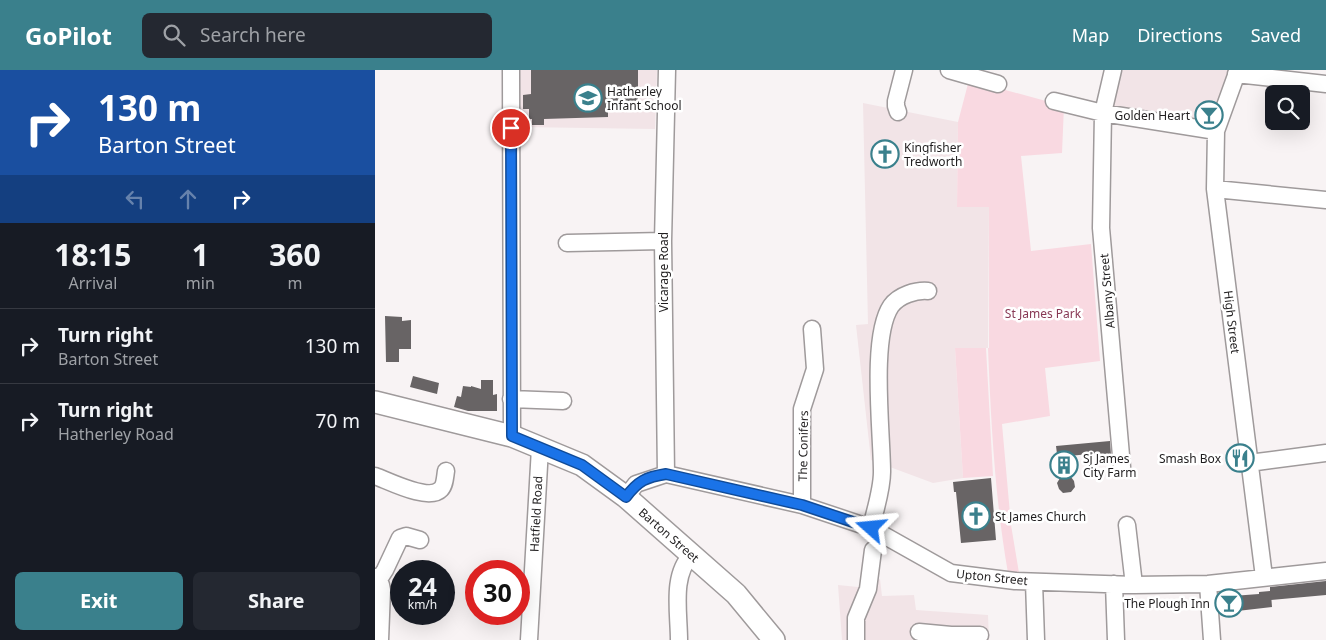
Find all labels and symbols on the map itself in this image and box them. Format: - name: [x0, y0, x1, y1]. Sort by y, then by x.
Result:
- school or university icon: Hatherley Infant School: [573, 83, 603, 113]
- place label: Hatherley Infant School: [607, 83, 682, 114]
- bar icon: Golden Heart: [1194, 100, 1224, 130]
- pin: [490, 107, 532, 149]
- place label: Golden Heart: [1115, 107, 1191, 124]
- church icon: Kingfisher Tredworth: [870, 139, 900, 169]
- place label: Kingfisher Tredworth: [904, 139, 962, 170]
- street label: Vicarage Road: [655, 232, 672, 312]
- street label: Albany Street: [1095, 252, 1119, 329]
- street label: High Street: [1220, 289, 1244, 355]
- park label: St James Park: [1005, 305, 1082, 322]
- street label: The Conifers: [794, 410, 812, 482]
- restaurant icon: Smash Box: [1225, 443, 1255, 473]
- building icon: Sj James City Farm: [1049, 450, 1079, 480]
- place label: Sj James City Farm: [1083, 450, 1136, 481]
- place label: Smash Box: [1159, 450, 1222, 467]
- street label: Hatfield Road: [526, 475, 546, 553]
- position arrow: [844, 501, 896, 553]
- church icon: St James Church: [961, 501, 991, 531]
- street label: Barton Street: [635, 504, 703, 566]
- place label: St James Church: [995, 508, 1086, 525]
- speed limit sign: 30: [465, 560, 530, 625]
- street label: Upton Street: [955, 565, 1029, 589]
- bar icon: The Plough Inn: [1214, 588, 1244, 618]
- place label: The Plough Inn: [1124, 595, 1210, 612]

